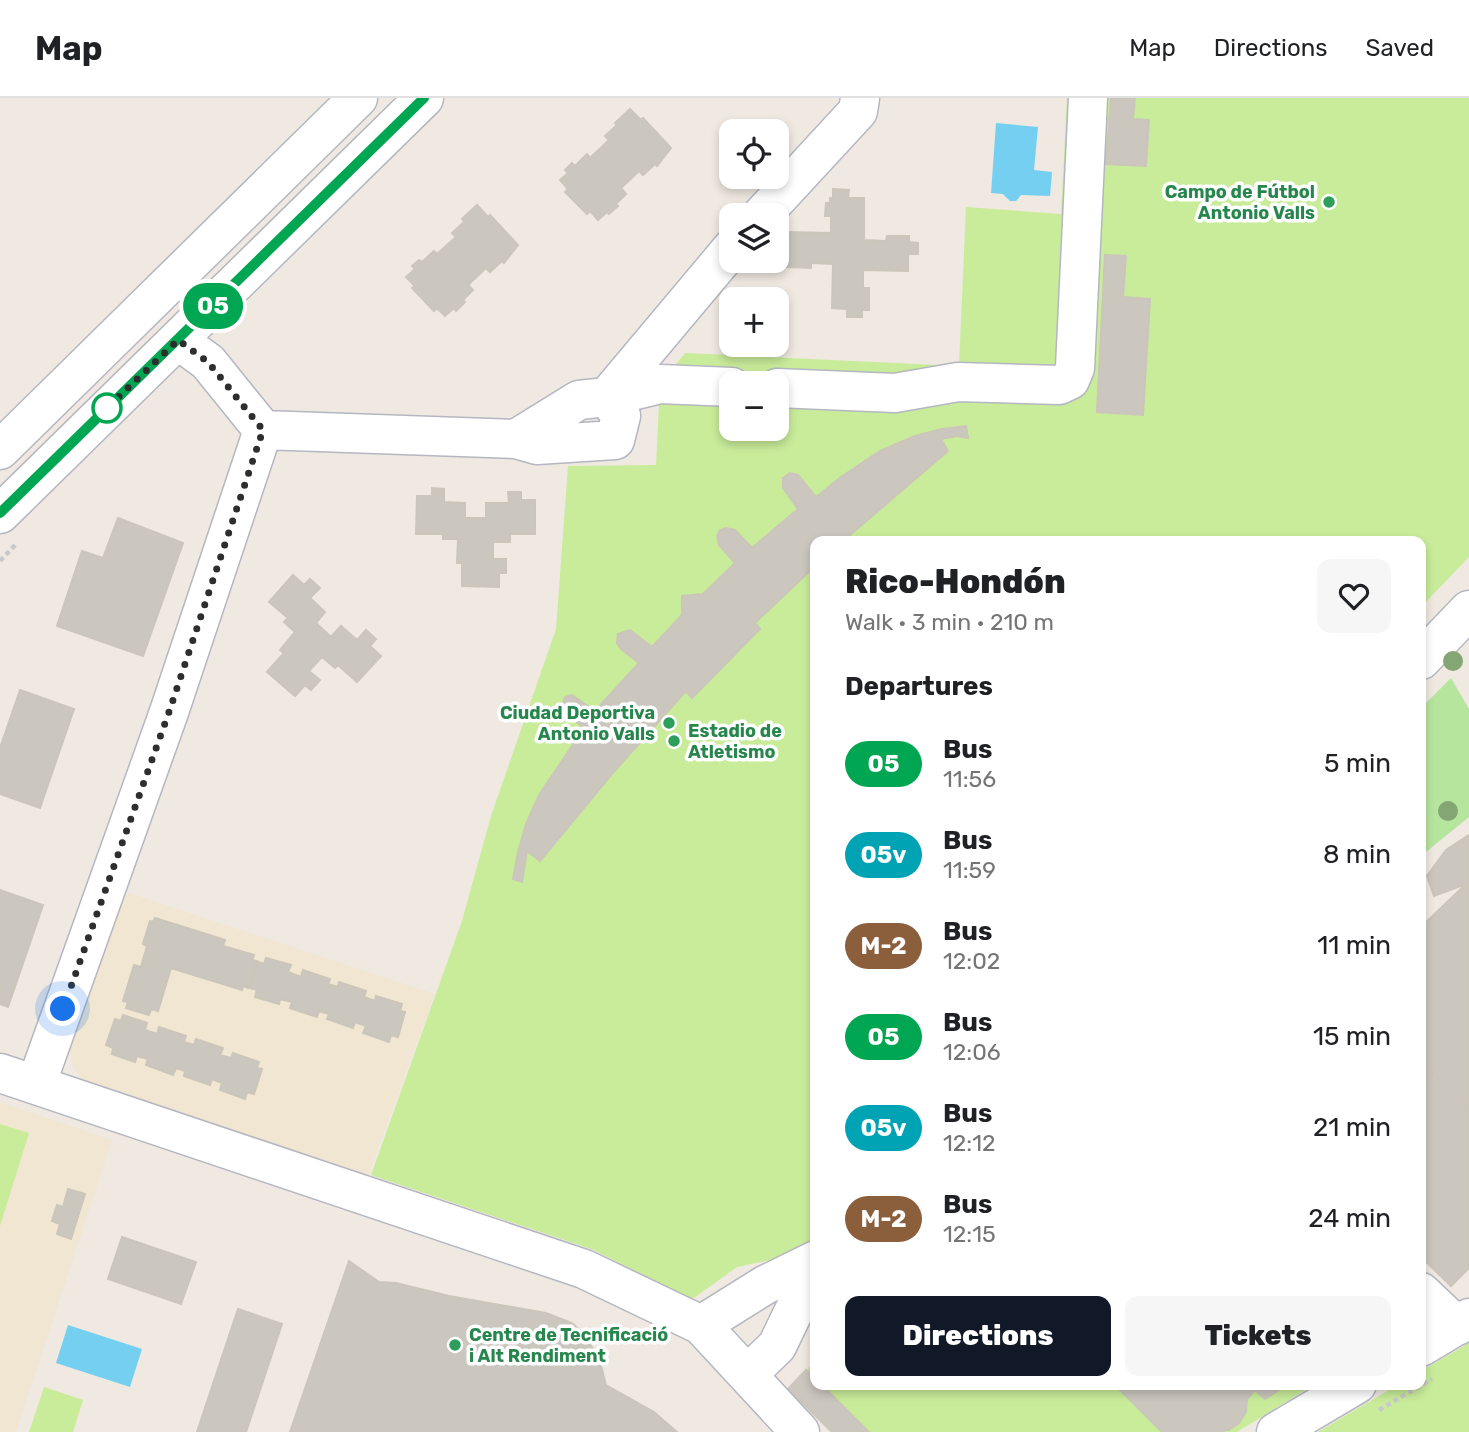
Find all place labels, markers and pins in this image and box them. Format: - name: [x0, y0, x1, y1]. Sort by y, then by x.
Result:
- place label: Campo de Fútbol Antonio Valls: [1165, 181, 1315, 224]
- marker: Campo de Fútbol Antonio Valls: [1321, 194, 1337, 210]
- unlabelled marker: [92, 393, 122, 423]
- place label: Ciudad Deportiva Antonio Valls: [500, 702, 655, 745]
- marker: Ciudad Deportiva Antonio Valls: [661, 715, 677, 731]
- place label: Estadio de Atletismo: [688, 720, 782, 763]
- marker: Estadio de Atletismo: [666, 733, 682, 749]
- place label: Centre de Tecnificació i Alt Rendiment: [469, 1324, 668, 1367]
- marker: Centre de Tecnificació i Alt Rendiment: [447, 1337, 463, 1353]

